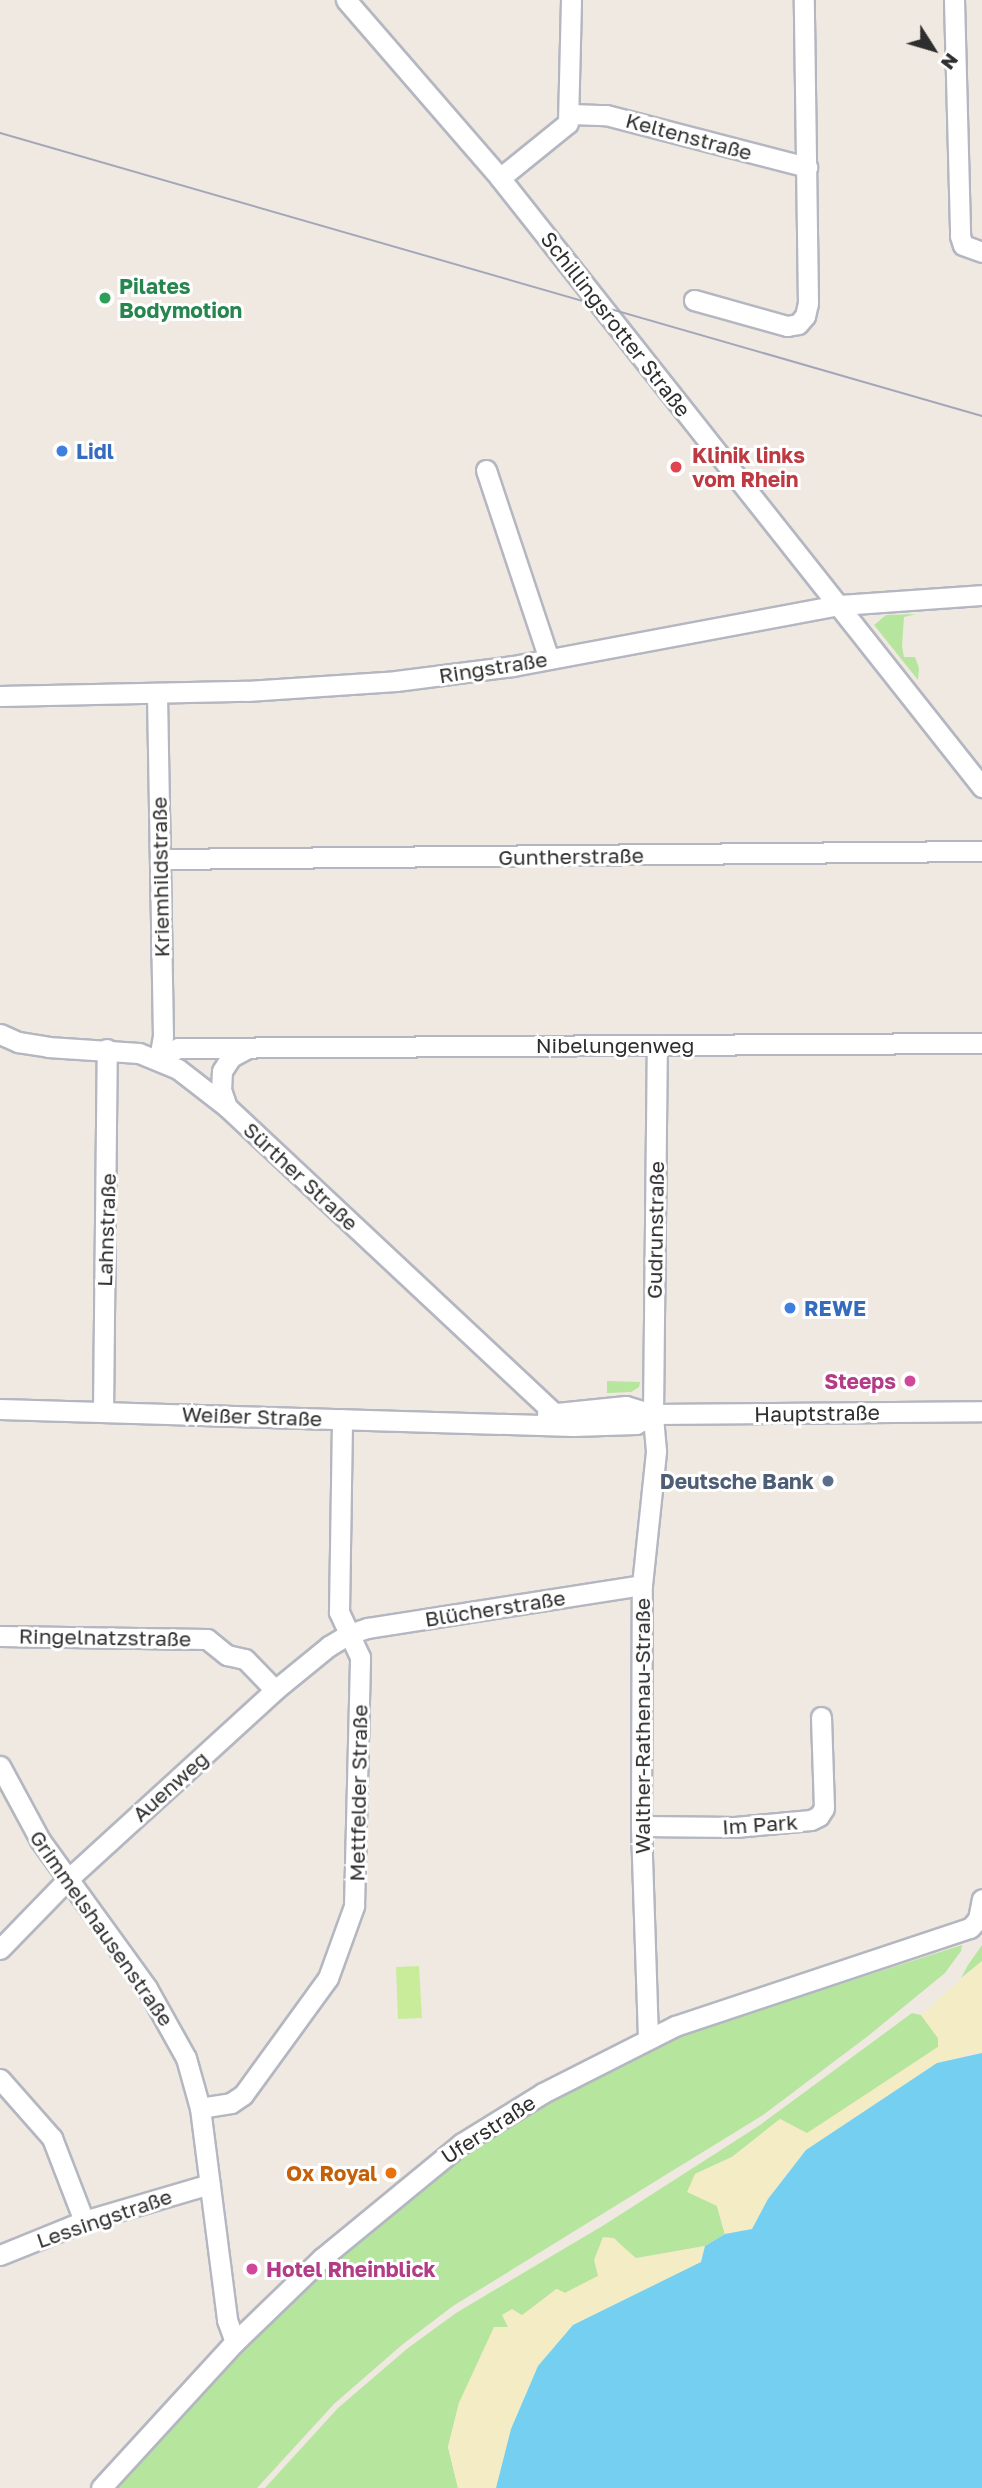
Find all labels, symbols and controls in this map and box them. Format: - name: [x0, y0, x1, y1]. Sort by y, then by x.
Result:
- north arrow: [898, 14, 968, 84]
- text: N: [937, 49, 964, 75]
- street label: Keltenstraße: [623, 107, 755, 165]
- street label: Schillingsrotter Straße: [536, 226, 696, 422]
- place label: Pilates Bodymotion: [119, 273, 242, 323]
- marker: Pilates Bodymotion: [97, 290, 113, 306]
- place label: Lidl: [76, 438, 114, 464]
- place label: Klinik links vom Rhein: [692, 442, 805, 492]
- marker: Lidl: [54, 443, 70, 459]
- marker: Klinik links vom Rhein: [666, 457, 686, 477]
- street label: Ringstraße: [437, 646, 549, 688]
- street label: Kriemhildstraße: [146, 796, 174, 958]
- street label: Guntherstraße: [498, 842, 644, 870]
- street label: Nibelungenweg: [536, 1032, 694, 1058]
- street label: Sürther Straße: [239, 1117, 363, 1235]
- street label: Gudrunstraße: [641, 1161, 669, 1299]
- street label: Lahnstraße: [91, 1173, 121, 1287]
- place label: REWE: [804, 1295, 866, 1321]
- marker: REWE: [782, 1300, 798, 1316]
- place label: Steeps: [824, 1368, 896, 1394]
- marker: Steeps: [902, 1373, 918, 1389]
- street label: Hauptstraße: [754, 1399, 880, 1427]
- street label: Weißer Straße: [181, 1401, 323, 1431]
- place label: Deutsche Bank: [660, 1468, 814, 1494]
- marker: Deutsche Bank: [820, 1473, 836, 1489]
- street label: Blücherstraße: [423, 1584, 567, 1632]
- street label: Walther-Rathenau-Straße: [629, 1598, 655, 1854]
- street label: Ringelnatzstraße: [19, 1623, 191, 1651]
- street label: Mettfelder Straße: [344, 1704, 372, 1882]
- street label: Auenweg: [127, 1745, 213, 1827]
- street label: Im Park: [721, 1809, 799, 1839]
- street label: Grimmelshausenstraße: [25, 1825, 179, 2031]
- street label: Uferstraße: [436, 2089, 540, 2169]
- place label: Ox Royal: [286, 2160, 377, 2186]
- marker: Ox Royal: [383, 2165, 399, 2181]
- street label: Lessingstraße: [33, 2183, 175, 2253]
- place label: Hotel Rheinblick: [266, 2256, 436, 2282]
- marker: Hotel Rheinblick: [244, 2261, 260, 2277]

